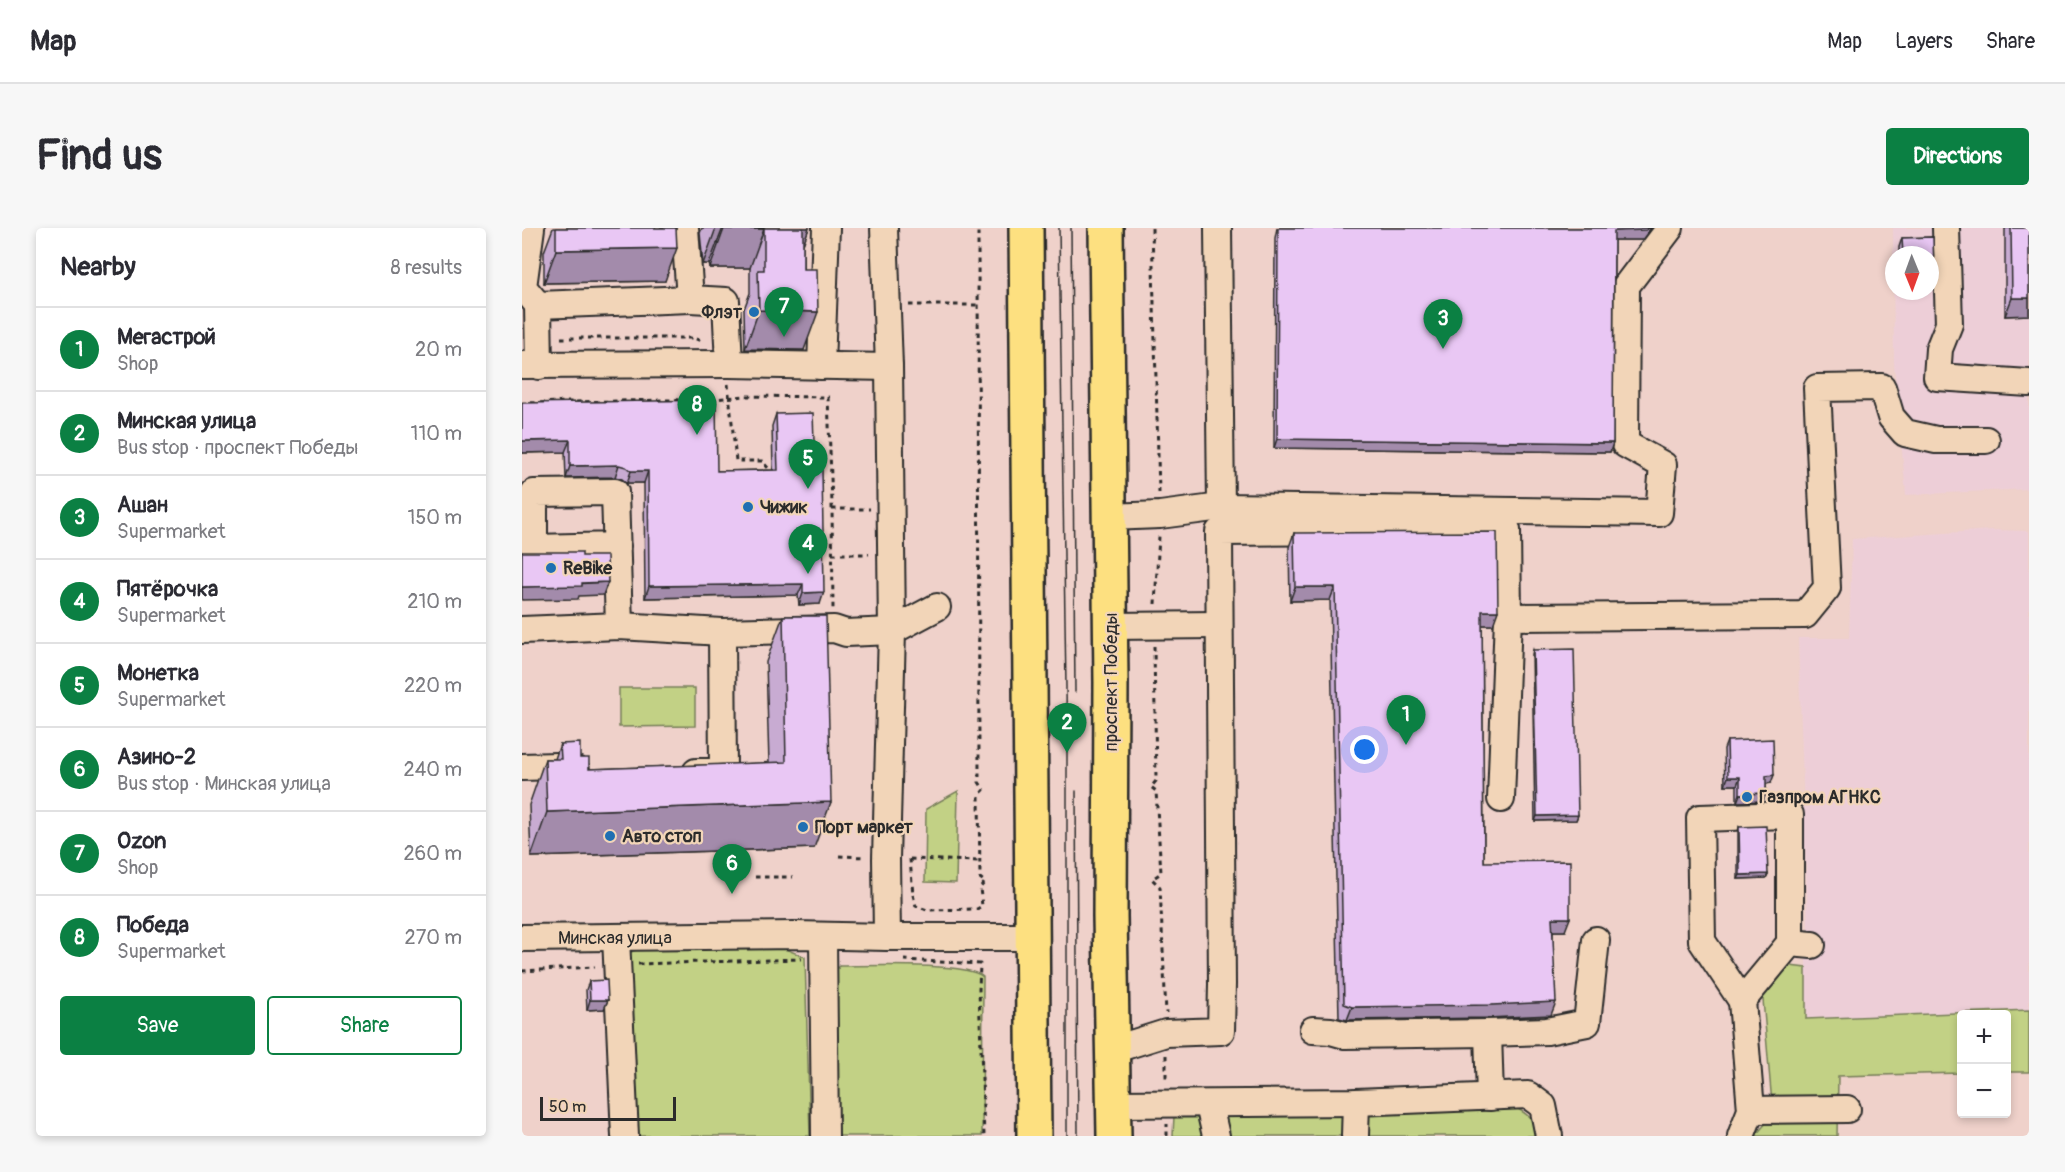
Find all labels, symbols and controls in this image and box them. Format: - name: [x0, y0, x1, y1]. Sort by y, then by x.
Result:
- text: Map: [30, 24, 76, 59]
- text: Map: [1827, 28, 1862, 55]
- text: Layers: [1895, 28, 1953, 55]
- text: Share: [1986, 28, 2035, 55]
- button: Directions: [1886, 128, 2029, 185]
- text: Find us: [36, 130, 162, 182]
- north arrow: [1885, 246, 1939, 300]
- text: Nearby: [60, 251, 136, 283]
- text: 8 results: [391, 255, 462, 280]
- pin: 7: [764, 288, 804, 337]
- pin: 3: [1424, 300, 1462, 349]
- place label: Флэт: [701, 301, 743, 324]
- marker: Флэт: [747, 305, 761, 319]
- text: Мегастрой: [117, 323, 216, 351]
- text: 1: [76, 337, 83, 362]
- text: 20 m: [415, 337, 462, 362]
- text: Shop: [117, 351, 158, 376]
- pin: 8: [678, 386, 717, 435]
- text: Минская улица: [117, 407, 256, 435]
- text: 2: [74, 421, 85, 446]
- text: 110 m: [411, 421, 462, 446]
- text: Bus stop · проспект Победы: [117, 435, 358, 460]
- pin: 5: [788, 440, 828, 489]
- text: Ашан: [117, 491, 168, 519]
- place label: Чижик: [760, 496, 808, 519]
- marker: Чижик: [741, 500, 755, 514]
- text: 3: [74, 505, 85, 530]
- text: 150 m: [408, 505, 462, 530]
- text: Supermarket: [117, 519, 226, 544]
- pin: 4: [788, 524, 828, 574]
- place label: ReBike: [563, 557, 613, 580]
- marker: ReBike: [544, 561, 558, 575]
- text: Пятёрочка: [117, 575, 218, 603]
- text: 4: [74, 589, 85, 614]
- text: 210 m: [407, 589, 462, 614]
- text: Supermarket: [117, 603, 226, 628]
- street label: проспект Победы: [1100, 613, 1123, 751]
- text: Монетка: [117, 659, 199, 687]
- text: 5: [74, 673, 85, 698]
- text: 220 m: [404, 673, 462, 698]
- text: Supermarket: [117, 687, 226, 712]
- pin: 1: [1386, 696, 1426, 745]
- pin: 2: [1048, 704, 1086, 753]
- your location: [1350, 735, 1379, 764]
- text: Азино-2: [117, 743, 196, 771]
- text: 6: [74, 757, 85, 782]
- text: 240 m: [403, 757, 462, 782]
- text: Bus stop · Минская улица: [117, 771, 331, 796]
- place label: Газпром АГНКС: [1759, 786, 1881, 809]
- marker: Газпром АГНКС: [1740, 790, 1754, 804]
- place label: Порт маркет: [815, 816, 914, 839]
- marker: Порт маркет: [796, 820, 810, 834]
- place label: Авто стоп: [622, 825, 702, 848]
- text: Ozon: [117, 827, 166, 855]
- marker: Авто стоп: [603, 829, 617, 843]
- text: 7: [74, 841, 85, 866]
- text: 260 m: [403, 841, 462, 866]
- pin: 6: [712, 844, 752, 894]
- text: Shop: [117, 855, 158, 880]
- text: Победа: [117, 911, 189, 939]
- text: 8: [74, 925, 85, 950]
- text: 270 m: [404, 925, 462, 950]
- street label: Минская улица: [558, 927, 672, 950]
- text: Supermarket: [117, 939, 226, 964]
- button: Save: [60, 996, 255, 1055]
- button: Share: [267, 996, 462, 1055]
- map controls: [1957, 1010, 2011, 1118]
- button: +: [1957, 1010, 2011, 1064]
- button: −: [1957, 1064, 2011, 1118]
- scale bar: [540, 1094, 676, 1122]
- text: 50 m: [549, 1097, 586, 1117]

